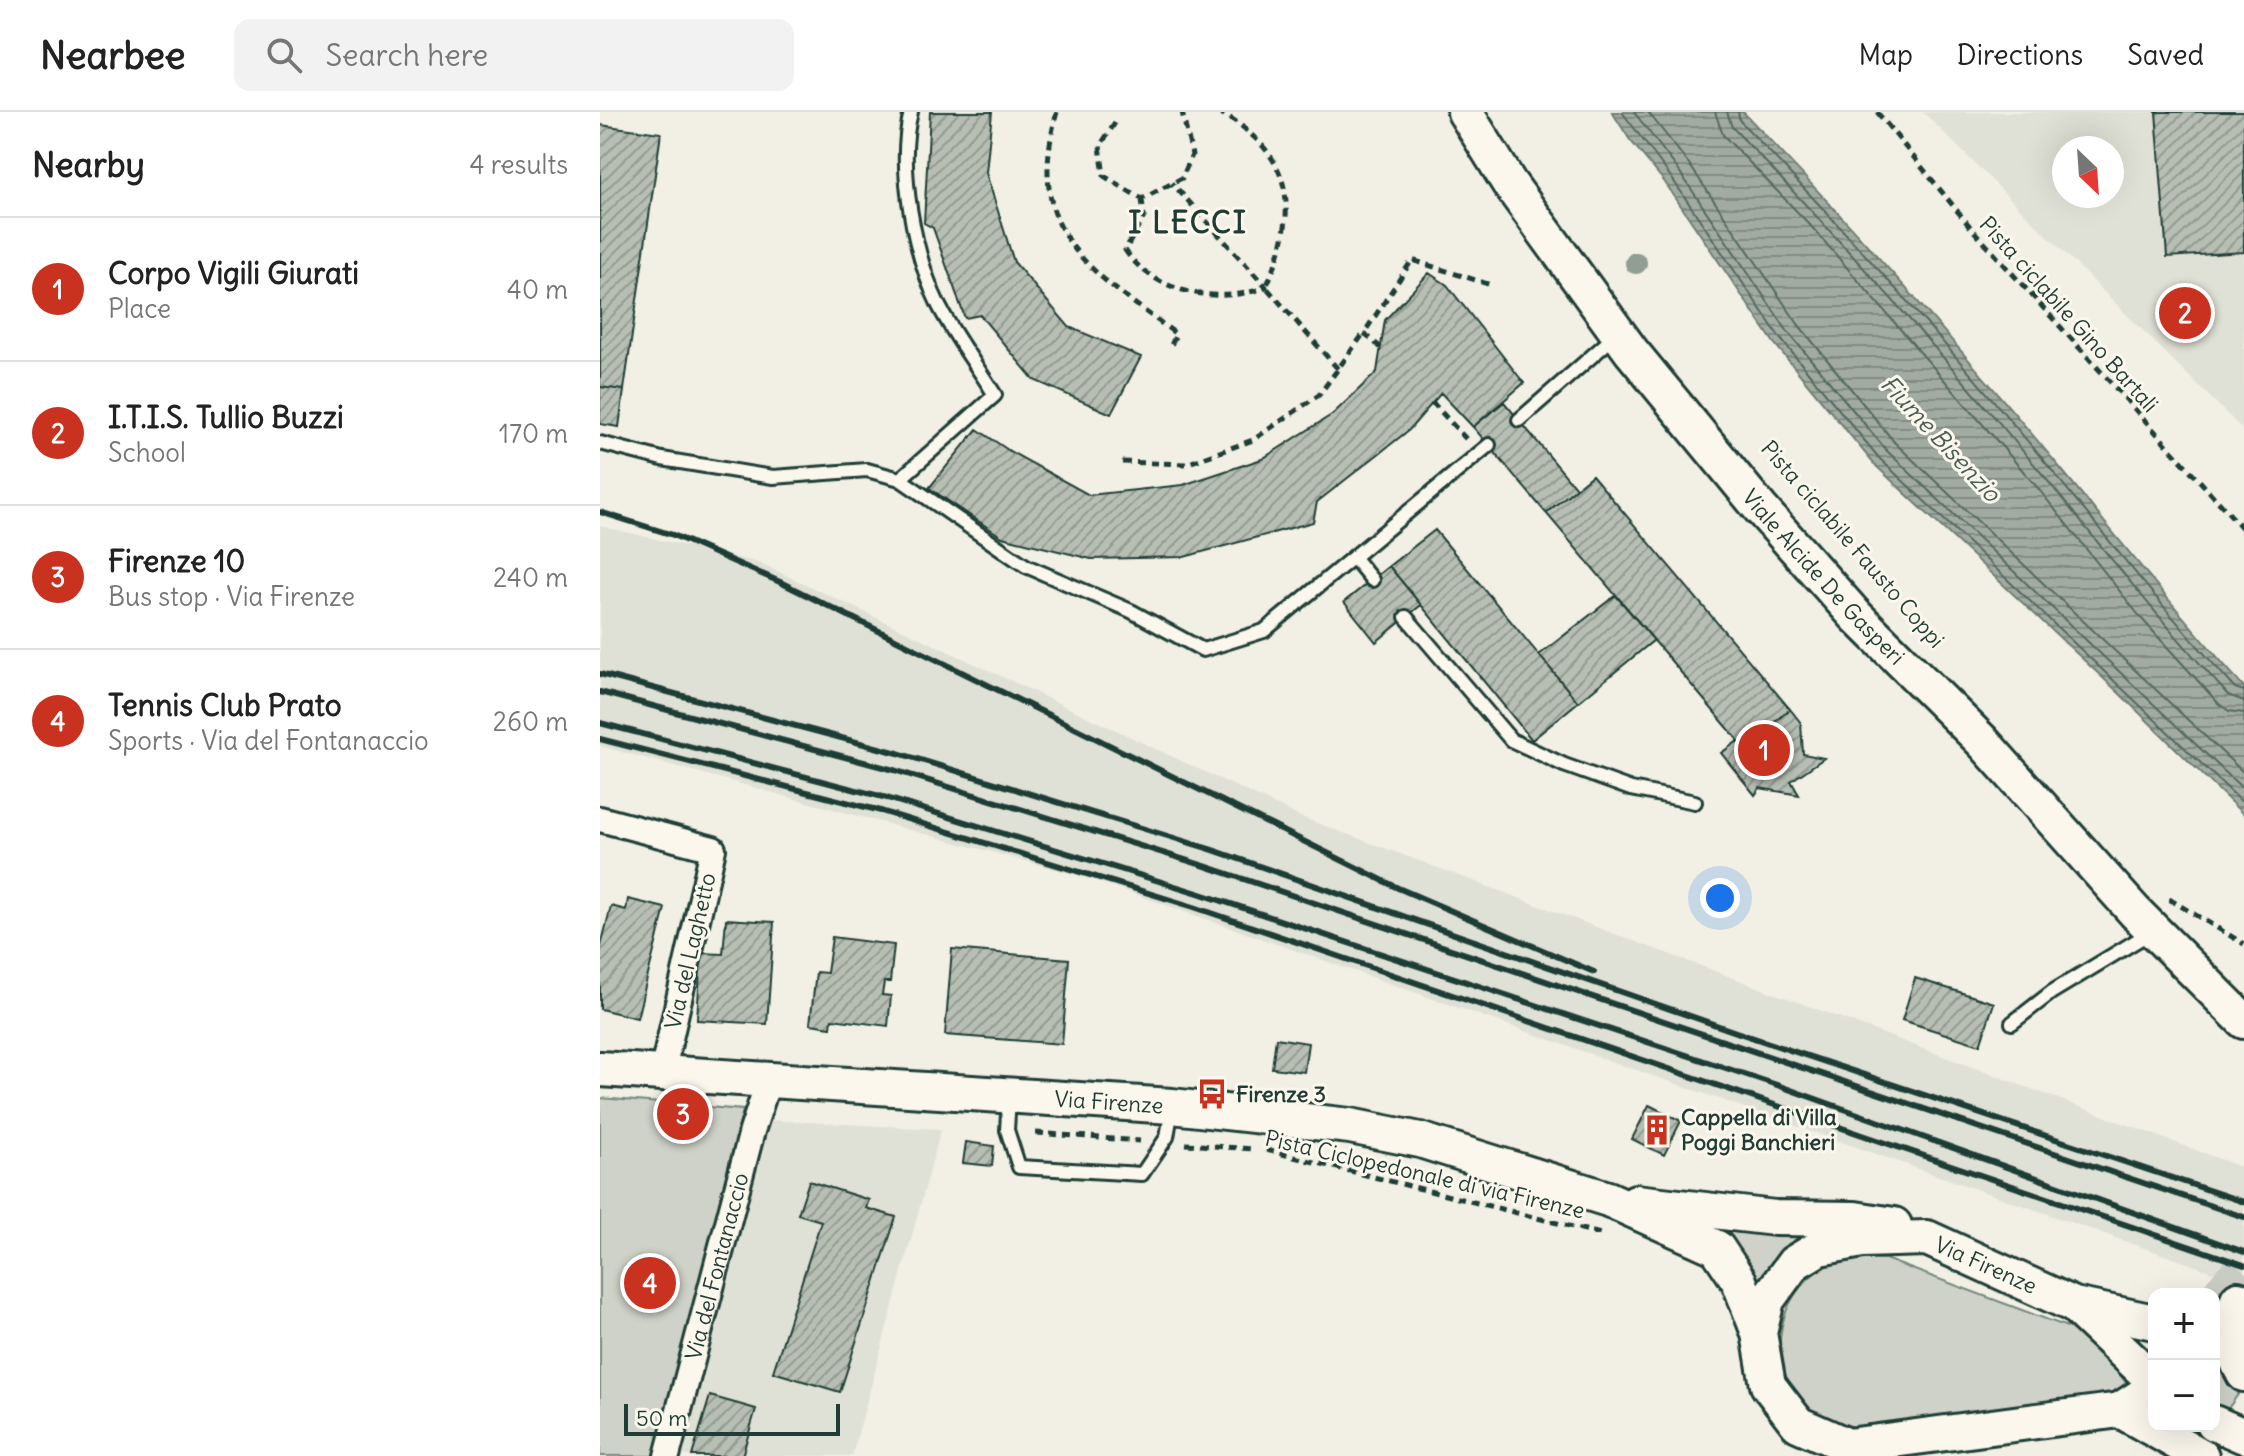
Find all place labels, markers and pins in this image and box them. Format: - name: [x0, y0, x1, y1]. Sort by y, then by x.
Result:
- pin: 2: [2159, 283, 2211, 343]
- pin: 1: [1738, 720, 1790, 780]
- bus stop icon: Firenze 3: [1195, 1077, 1229, 1111]
- place label: Firenze 3: [1236, 1080, 1326, 1108]
- pin: 3: [657, 1084, 709, 1144]
- place label: Cappella di Villa Poggi Banchieri: [1681, 1103, 1837, 1156]
- building icon: Cappella di Villa Poggi Banchieri: [1640, 1113, 1674, 1147]
- pin: 4: [624, 1253, 676, 1313]

